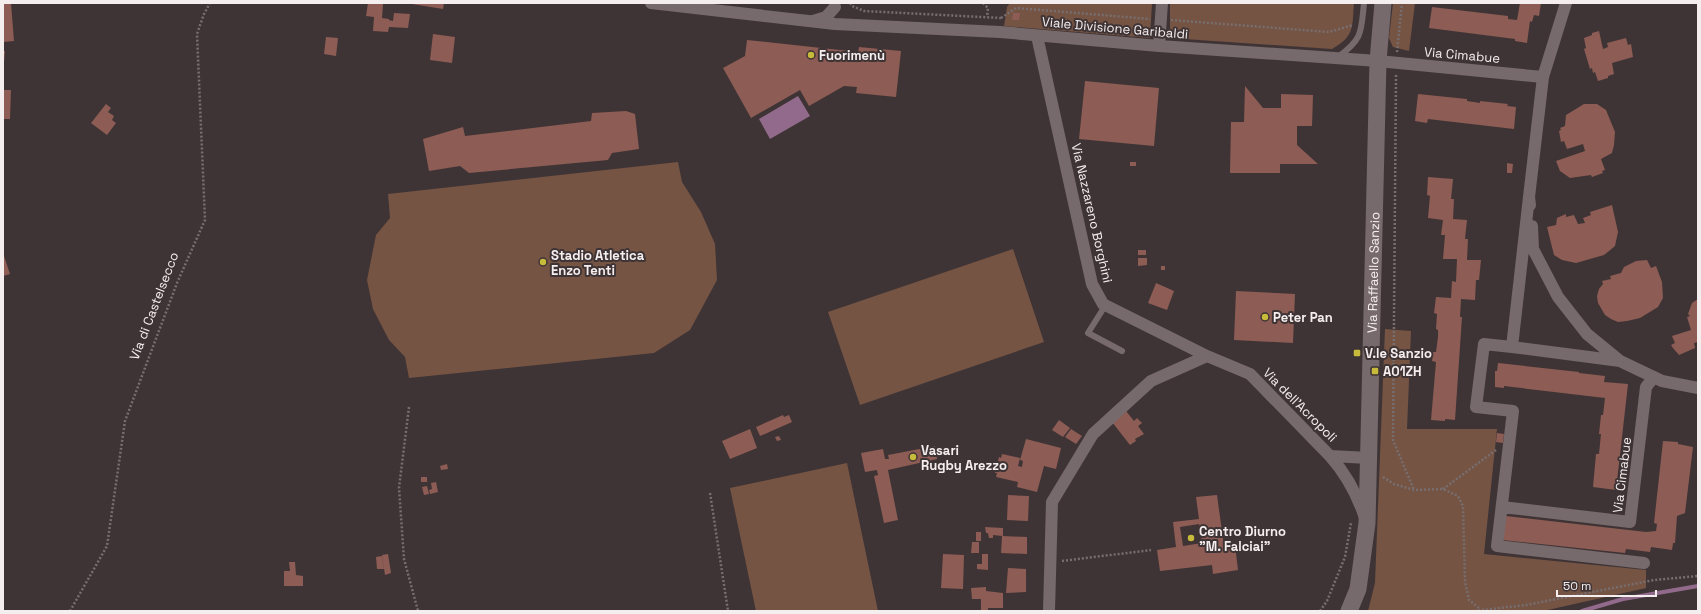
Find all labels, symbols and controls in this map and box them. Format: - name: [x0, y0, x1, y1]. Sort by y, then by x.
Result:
- street label: Viale Divisione Garibaldi: [1041, 13, 1189, 43]
- street label: Via Cimabue: [1423, 43, 1501, 67]
- place label: Fuorimenù: [819, 47, 885, 64]
- marker: Fuorimenù: [806, 50, 816, 60]
- street label: Via Nazzareno Borghini: [1068, 142, 1116, 284]
- street label: Via Raffaello Sanzio: [1363, 212, 1383, 333]
- place label: Stadio Atletica Enzo Tenti: [551, 247, 645, 279]
- street label: Via di Castelsecco: [126, 250, 182, 362]
- marker: Stadio Atletica Enzo Tenti: [538, 257, 548, 267]
- place label: Peter Pan: [1273, 309, 1333, 326]
- marker: Peter Pan: [1260, 312, 1270, 322]
- place label: V.le Sanzio: [1365, 345, 1432, 362]
- marker: V.le Sanzio: [1352, 348, 1362, 358]
- place label: A01ZH: [1383, 363, 1422, 380]
- street label: Via dell'Acropoli: [1259, 364, 1341, 446]
- marker: A01ZH: [1370, 366, 1380, 376]
- street label: Via Cimabue: [1609, 436, 1635, 514]
- place label: Vasari Rugby Arezzo: [921, 442, 1007, 474]
- marker: Vasari Rugby Arezzo: [908, 452, 918, 462]
- place label: Centro Diurno "M. Falciai": [1199, 523, 1286, 555]
- marker: Centro Diurno "M. Falciai": [1186, 533, 1196, 543]
- scale bar: [1557, 572, 1656, 598]
- text: 50 m: [1563, 578, 1591, 594]

